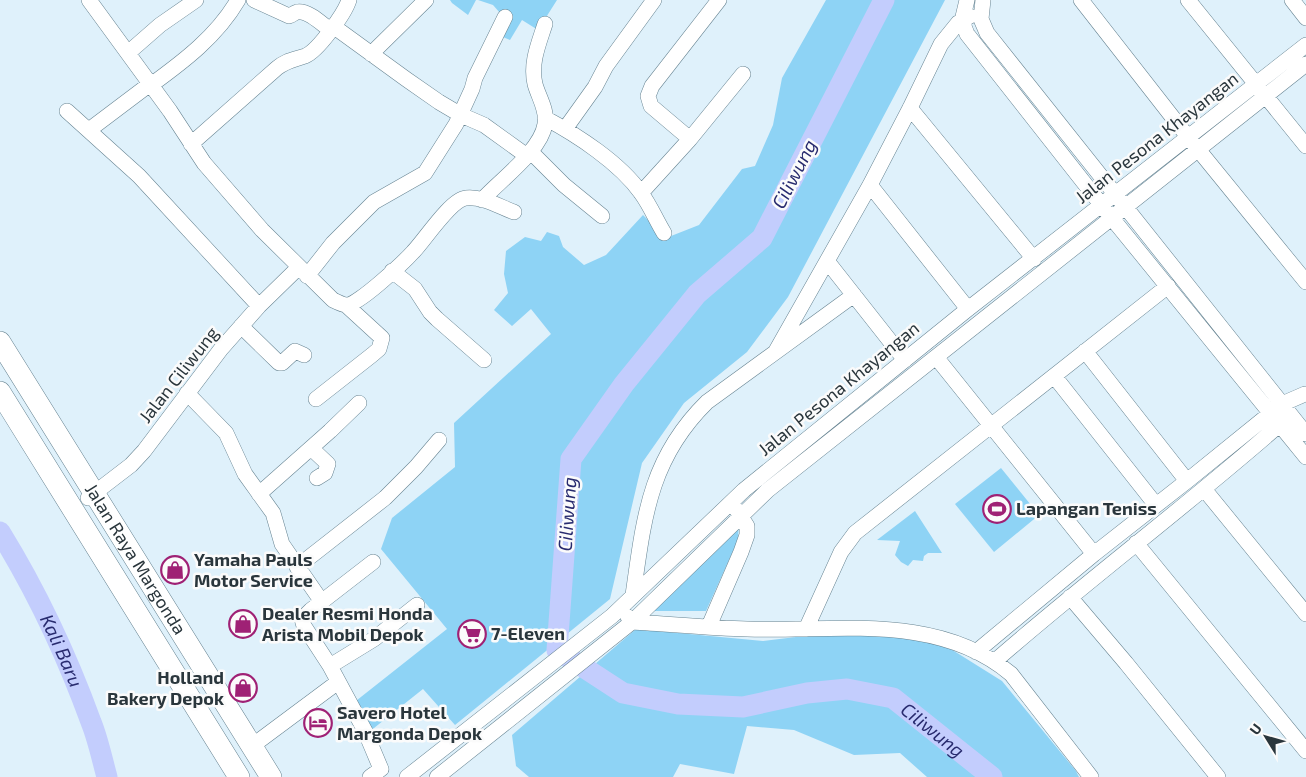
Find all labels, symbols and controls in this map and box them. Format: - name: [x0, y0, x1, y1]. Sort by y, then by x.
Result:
- street label: Jalan Pesona Khayangan: [1071, 67, 1242, 208]
- water label: Ciliwung: [766, 135, 821, 212]
- street label: Jalan Pesona Khayangan: [753, 317, 923, 460]
- street label: Jalan Ciliwung: [134, 322, 223, 427]
- water label: Ciliwung: [552, 476, 581, 552]
- street label: Jalan Raya Margonda: [81, 479, 192, 638]
- sports icon: Lapangan Teniss: [982, 494, 1012, 524]
- place label: Lapangan Teniss: [1016, 497, 1157, 519]
- place label: Yamaha Pauls Motor Service: [194, 548, 313, 591]
- shop icon: Yamaha Pauls Motor Service: [160, 555, 190, 585]
- place label: Dealer Resmi Honda Arista Mobil Depok: [262, 602, 433, 645]
- shop icon: Dealer Resmi Honda Arista Mobil Depok: [228, 609, 258, 639]
- water label: Kali Baru: [36, 610, 88, 690]
- supermarket icon: 7-Eleven: [457, 619, 487, 649]
- place label: 7-Eleven: [491, 622, 565, 644]
- place label: Holland Bakery Depok: [107, 666, 224, 709]
- shop icon: Holland Bakery Depok: [228, 673, 258, 703]
- water label: Ciliwung: [897, 697, 970, 762]
- place label: Savero Hotel Margonda Depok: [337, 701, 482, 744]
- hotel icon: Savero Hotel Margonda Depok: [303, 708, 333, 738]
- north arrow: [1241, 712, 1291, 762]
- text: U: [1246, 720, 1265, 738]

